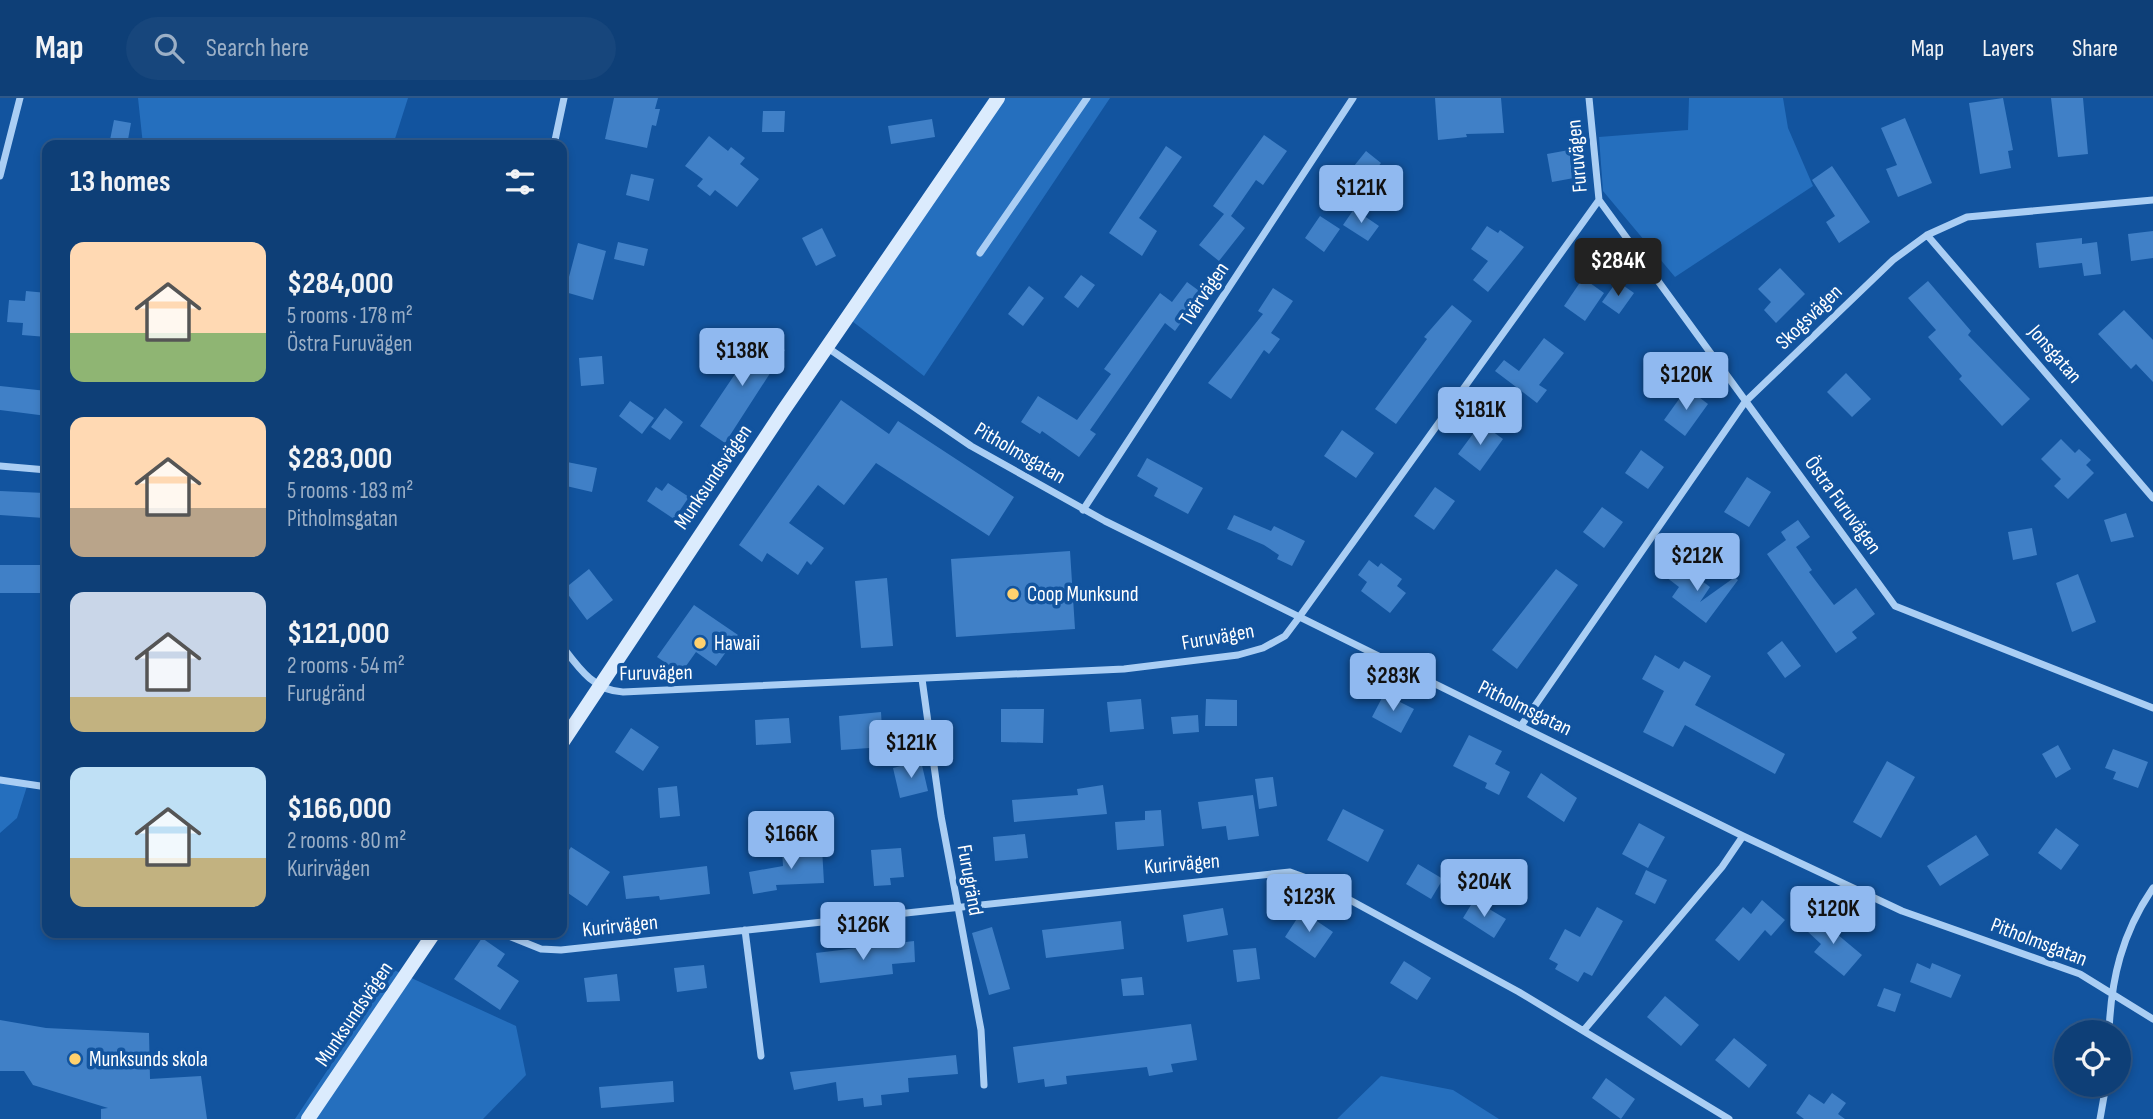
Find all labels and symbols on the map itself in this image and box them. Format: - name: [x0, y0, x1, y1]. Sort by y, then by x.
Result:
- street label: Furuvägen: [1561, 118, 1593, 194]
- pin: $121K: [1312, 166, 1410, 225]
- pin: $284K: [1569, 238, 1667, 298]
- street label: Tvärvägen: [1174, 257, 1234, 331]
- street label: Skogsvägen: [1771, 279, 1847, 355]
- street label: Jonsgatan: [2022, 319, 2087, 388]
- pin: $138K: [693, 328, 791, 388]
- pin: $120K: [1637, 352, 1735, 412]
- pin: $181K: [1431, 388, 1529, 447]
- street label: Pitholmsgatan: [970, 417, 1070, 489]
- street label: Munksundsvägen: [669, 420, 757, 534]
- street label: Östra Furuvägen: [1799, 451, 1887, 559]
- pin: $212K: [1648, 533, 1746, 593]
- place label: Coop Munksund: [1027, 582, 1139, 607]
- marker: Coop Munksund: [1005, 586, 1021, 602]
- street label: Furuvägen: [1180, 618, 1256, 656]
- place label: Hawaii: [714, 631, 760, 656]
- marker: Hawaii: [692, 635, 708, 651]
- pin: $283K: [1344, 654, 1442, 713]
- street label: Furuvägen: [619, 660, 693, 686]
- street label: Pitholmsgatan: [1474, 675, 1576, 741]
- pin: $121K: [862, 720, 960, 780]
- pin: $166K: [742, 812, 840, 871]
- street label: Furugränd: [951, 843, 989, 917]
- street label: Kurirvägen: [1143, 848, 1221, 880]
- pin: $204K: [1435, 860, 1533, 919]
- pin: $123K: [1260, 874, 1358, 934]
- pin: $120K: [1784, 886, 1882, 946]
- pin: $126K: [814, 902, 912, 962]
- street label: Kurirvägen: [581, 910, 659, 942]
- street label: Pitholmsgatan: [1987, 912, 2091, 972]
- street label: Munksundsvägen: [310, 957, 398, 1071]
- place label: Munksunds skola: [89, 1047, 208, 1072]
- marker: Munksunds skola: [67, 1051, 83, 1067]

